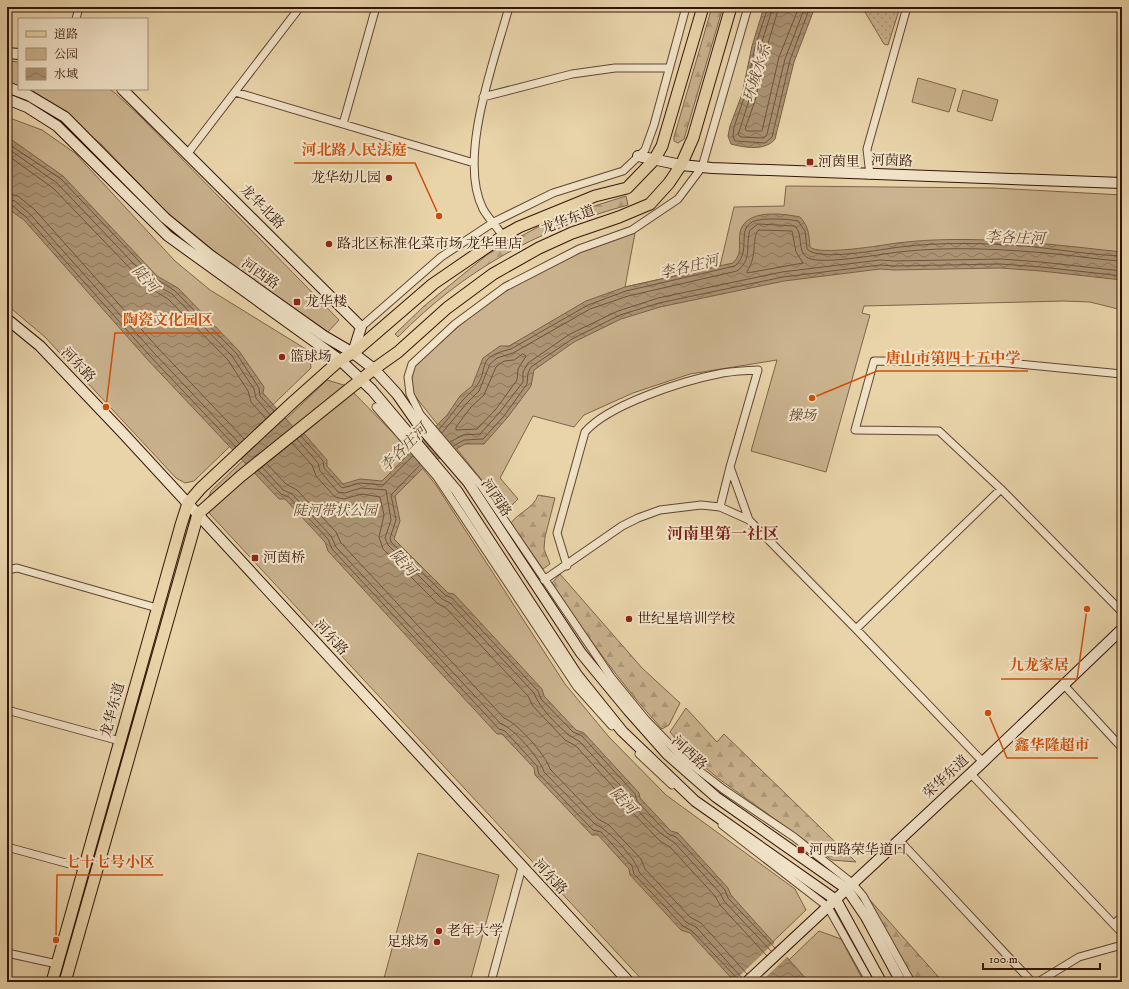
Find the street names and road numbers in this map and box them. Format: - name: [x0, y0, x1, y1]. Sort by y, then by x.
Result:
- street label: 河茵路: [871, 151, 913, 171]
- street label: 龙华北路: [236, 181, 288, 233]
- street label: 龙华东道: [539, 202, 597, 238]
- street label: 河西路: [238, 255, 282, 293]
- street label: 河东路: [57, 344, 99, 386]
- street label: 河西路: [477, 476, 515, 520]
- street label: 河东路: [310, 617, 352, 659]
- street label: 龙华东道: [97, 681, 129, 739]
- street label: 河西路: [668, 732, 710, 774]
- street label: 荣华东道: [919, 751, 973, 803]
- street label: 河东路: [529, 856, 571, 898]

